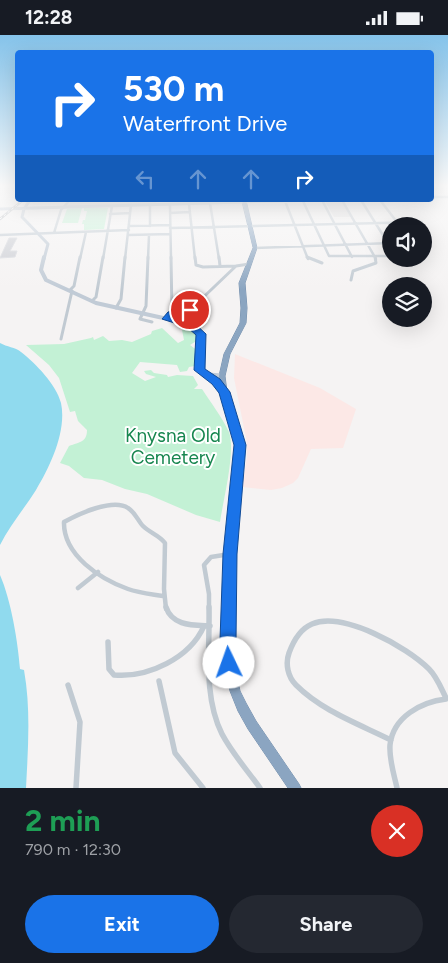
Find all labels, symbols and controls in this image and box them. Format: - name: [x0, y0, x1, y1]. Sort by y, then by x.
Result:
- text: 12:28: [25, 6, 72, 29]
- text: 530 m: [123, 68, 224, 110]
- icon: right: [40, 70, 105, 135]
- text: Waterfront Drive: [123, 110, 287, 137]
- icon: left: [131, 165, 159, 193]
- icon: ahead: [184, 165, 212, 193]
- icon: ahead: [237, 165, 265, 193]
- icon: right: [290, 165, 318, 193]
- map controls: [382, 217, 432, 327]
- button: sound: [382, 217, 432, 267]
- button: layers: [382, 277, 432, 327]
- pin: [169, 289, 211, 331]
- icon: arrive: [176, 296, 204, 324]
- park label: Knysna Old Cemetery: [125, 424, 221, 469]
- position arrow: [202, 636, 254, 688]
- text: 2 min: [25, 802, 101, 839]
- button: close: [371, 805, 423, 857]
- text: 790 m · 12:30: [25, 840, 121, 859]
- button: Exit: [25, 895, 219, 953]
- button: Share: [229, 895, 423, 953]

